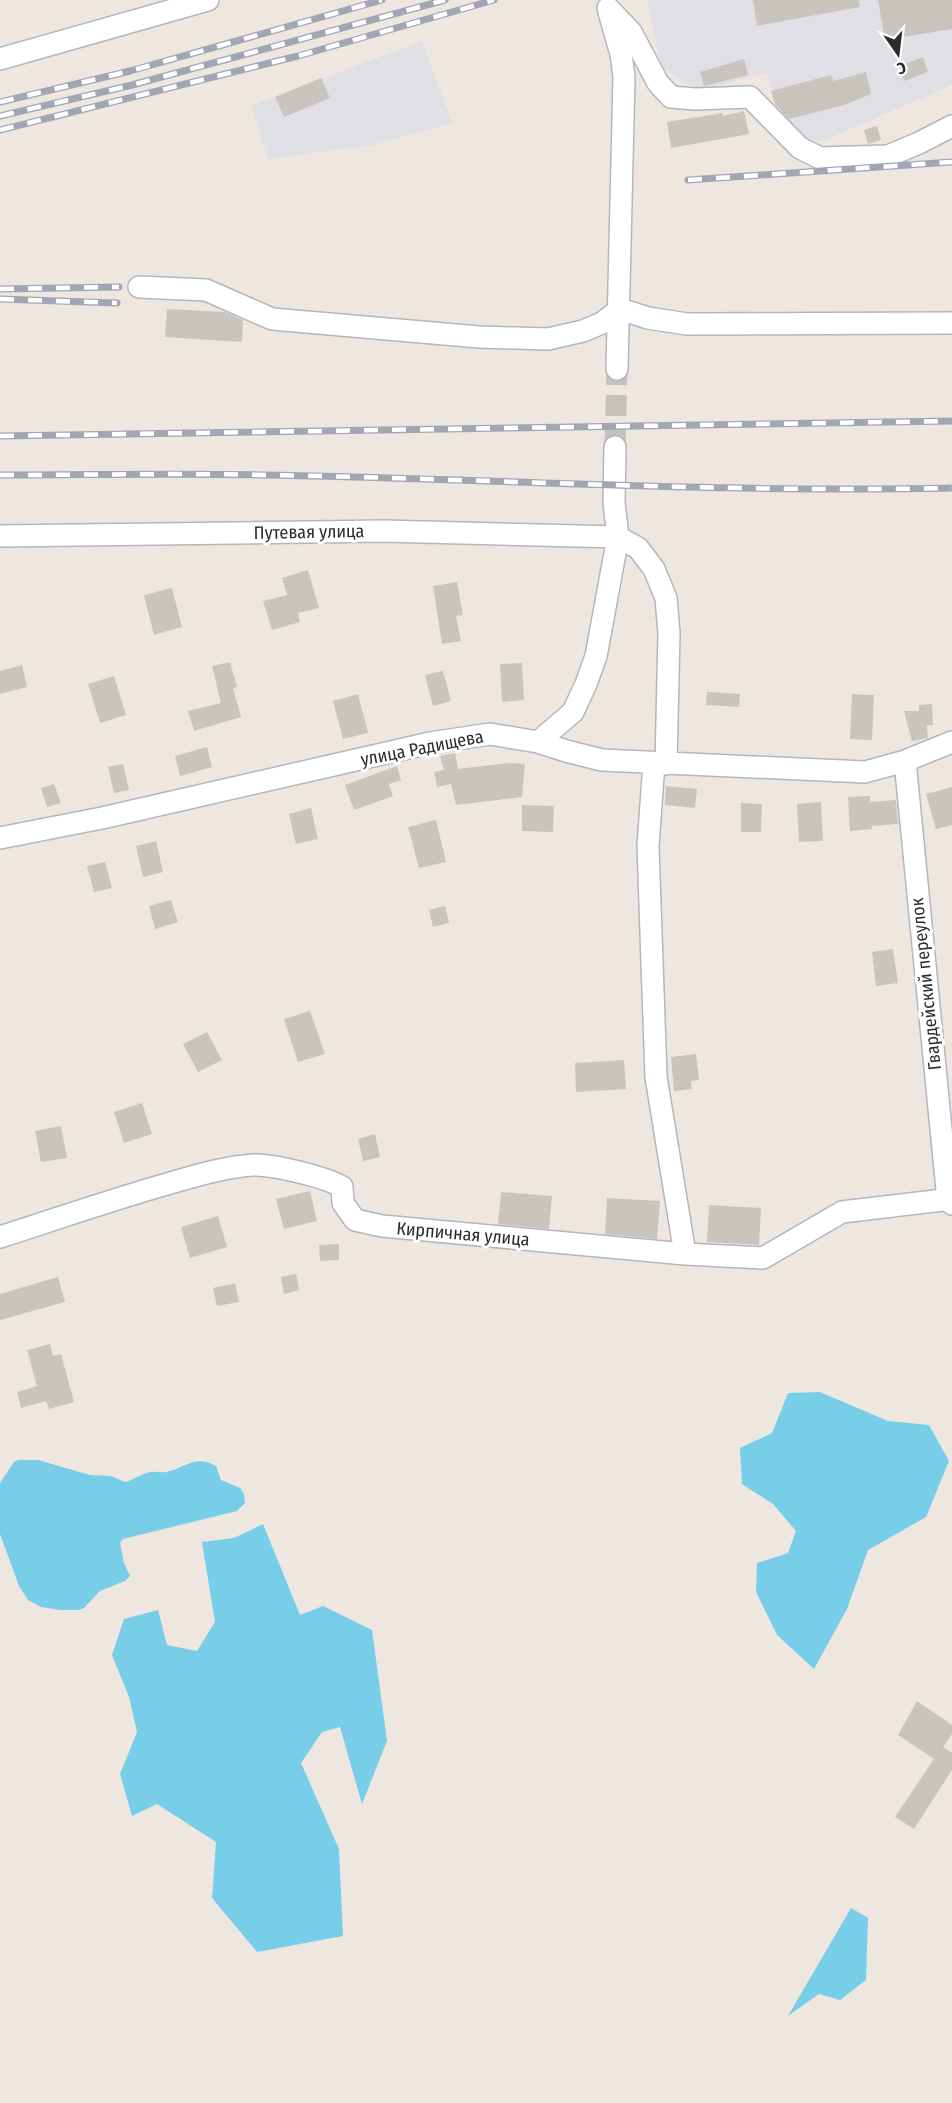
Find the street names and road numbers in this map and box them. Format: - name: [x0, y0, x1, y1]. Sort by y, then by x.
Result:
- street label: Путевая улица: [254, 520, 365, 544]
- street label: улица Радищева: [359, 725, 485, 771]
- street label: Гвардейский переулок: [906, 896, 946, 1071]
- street label: Кирпичная улица: [395, 1217, 531, 1251]

